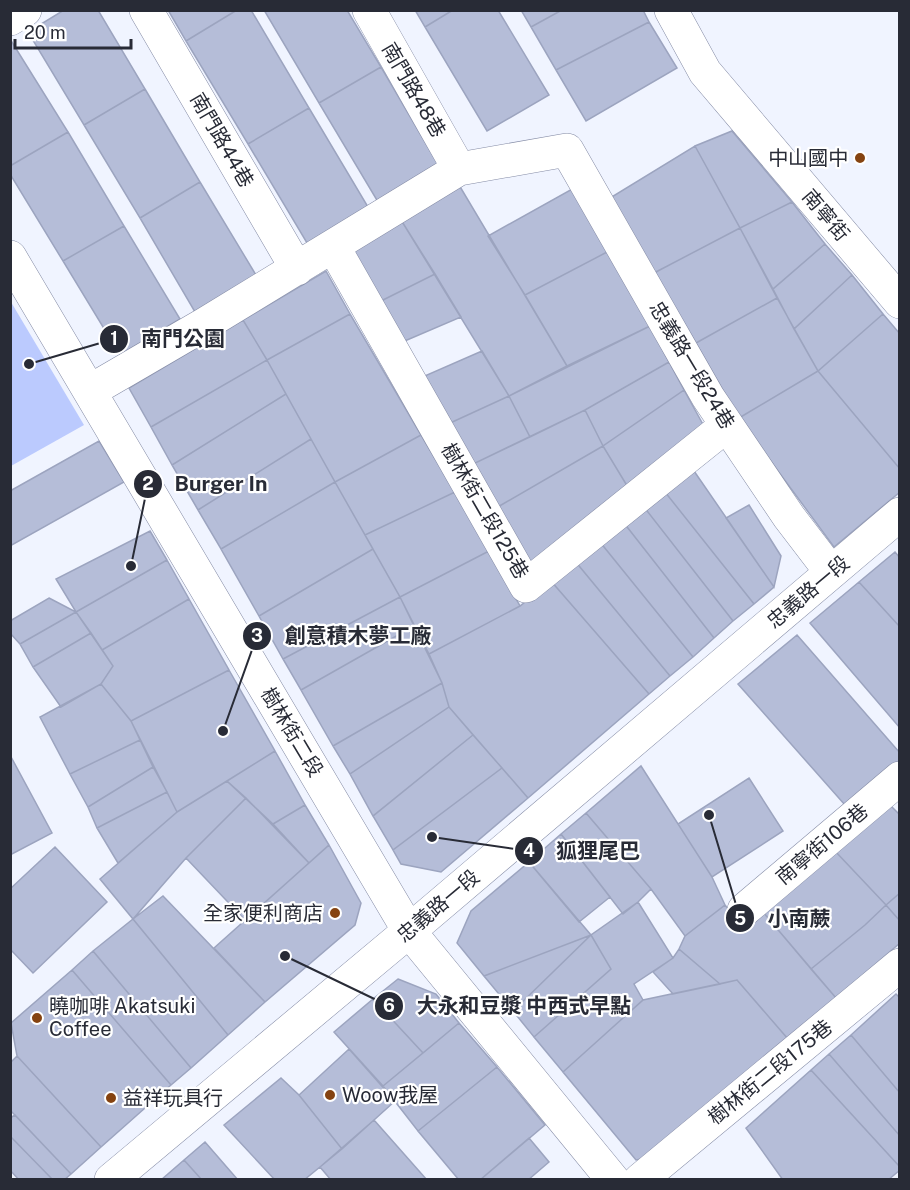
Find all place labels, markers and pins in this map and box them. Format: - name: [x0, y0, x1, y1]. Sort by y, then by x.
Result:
- place label: 中山國中: [768, 146, 848, 170]
- marker: 中山國中: [853, 151, 867, 165]
- callout: 南門公園: [99, 319, 237, 358]
- callout: Burger In: [133, 464, 279, 503]
- callout: 創意積木夢工廠: [242, 616, 443, 655]
- callout: 狐狸尾巴: [514, 831, 652, 870]
- callout: 小南蕨: [725, 899, 842, 938]
- place label: 全家便利商店: [203, 901, 323, 925]
- marker: 全家便利商店: [328, 906, 342, 920]
- callout: 大永和豆漿 中西式早點: [374, 987, 643, 1026]
- place label: 曉咖啡 Akatsuki Coffee: [49, 994, 195, 1041]
- marker: 曉咖啡 Akatsuki Coffee: [30, 1011, 44, 1025]
- place label: Woow我屋: [342, 1083, 438, 1107]
- place label: 益祥玩具行: [123, 1086, 223, 1110]
- marker: Woow我屋: [323, 1088, 337, 1102]
- marker: 益祥玩具行: [104, 1091, 118, 1105]

